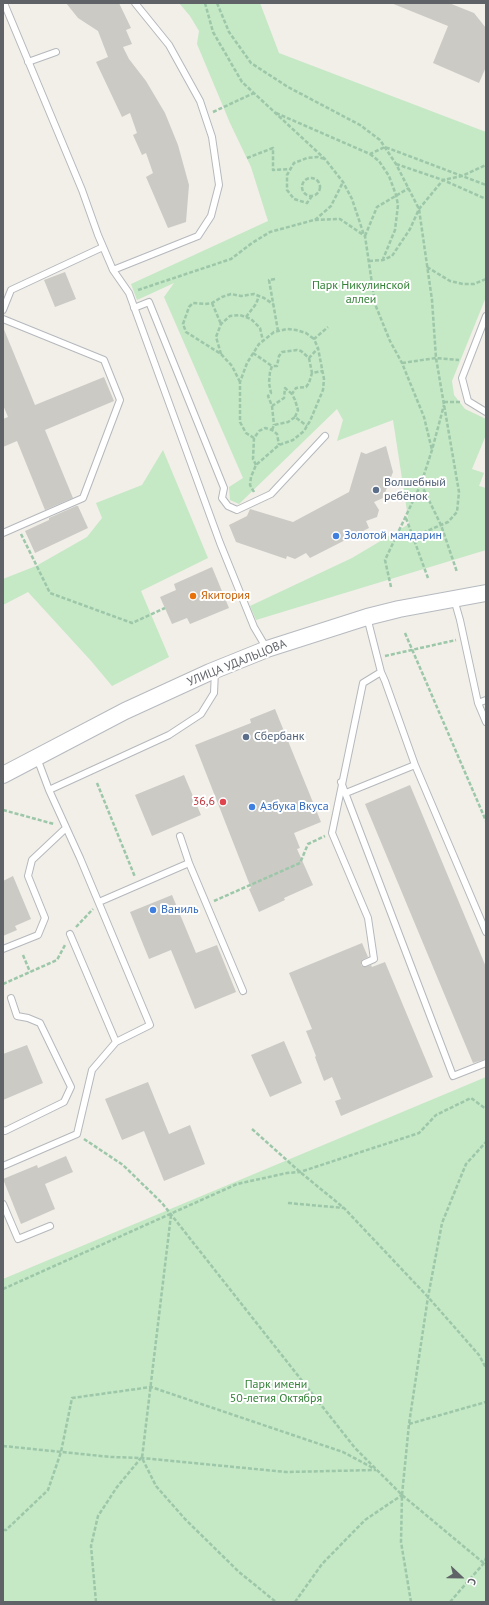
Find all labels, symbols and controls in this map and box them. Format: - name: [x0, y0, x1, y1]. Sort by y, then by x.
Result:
- park label: Парк Никулинской аллеи: [312, 279, 410, 307]
- place label: Волшебный ребёнок: [384, 476, 446, 504]
- marker: Волшебный ребёнок: [371, 485, 381, 495]
- place label: Золотой мандарин: [344, 529, 442, 543]
- marker: Золотой мандарин: [331, 531, 341, 541]
- place label: Якитория: [201, 589, 250, 603]
- marker: Якитория: [188, 591, 198, 601]
- street label: УЛИЦА УДАЛЬЦОВА: [185, 636, 289, 690]
- place label: Сбербанк: [254, 730, 304, 744]
- marker: Сбербанк: [241, 732, 251, 742]
- place label: 36,6: [193, 795, 215, 809]
- marker: 36,6: [218, 797, 228, 807]
- place label: Азбука Вкуса: [260, 800, 329, 814]
- marker: Азбука Вкуса: [247, 802, 257, 812]
- place label: Ваниль: [161, 903, 199, 917]
- marker: Ваниль: [148, 905, 158, 915]
- park label: Парк имени 50-летия Октября: [230, 1378, 322, 1406]
- north arrow: [441, 1557, 481, 1597]
- text: С: [464, 1576, 480, 1587]

